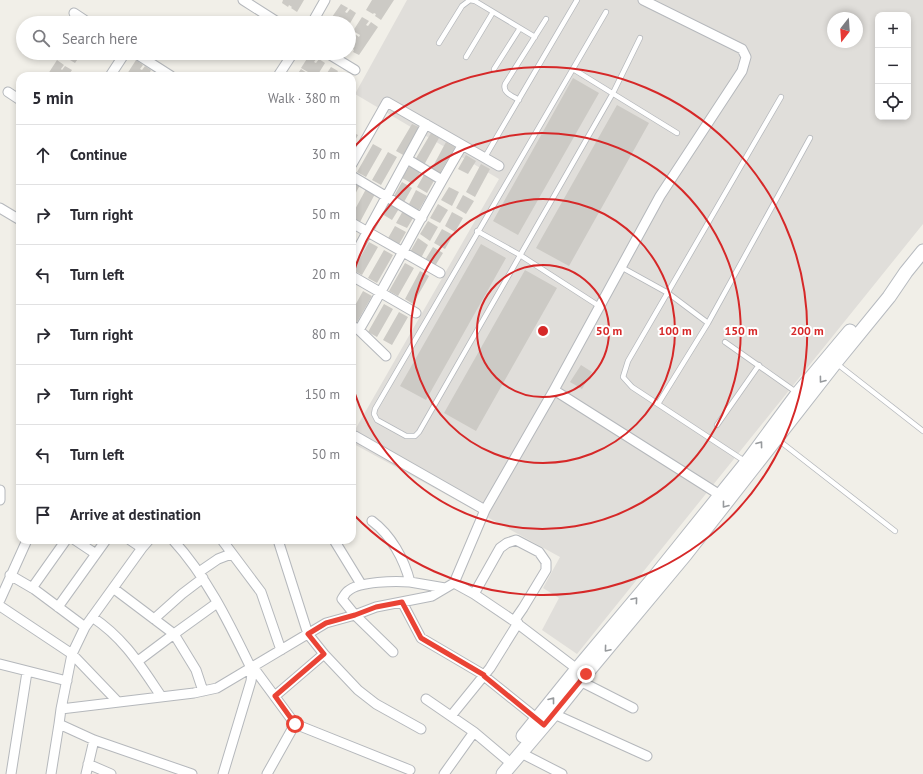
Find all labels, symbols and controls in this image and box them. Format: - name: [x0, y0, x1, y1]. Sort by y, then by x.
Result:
- north arrow: [827, 12, 863, 48]
- map controls: [875, 12, 911, 120]
- button: +: [875, 12, 911, 48]
- search box: [16, 16, 356, 60]
- icon: search: [30, 27, 52, 49]
- text: Search here: [62, 29, 138, 48]
- button: −: [875, 48, 911, 84]
- button: locate: [875, 84, 911, 120]
- text: 5 min: [32, 87, 73, 109]
- text: Walk · 380 m: [268, 90, 340, 107]
- icon: ahead: [32, 144, 54, 166]
- text: Continue: [70, 145, 127, 164]
- text: 30 m: [312, 146, 340, 163]
- icon: right: [32, 204, 54, 226]
- text: Turn right: [70, 205, 133, 224]
- text: 50 m: [312, 206, 340, 223]
- icon: left: [32, 264, 54, 286]
- text: Turn left: [70, 265, 124, 284]
- text: 20 m: [312, 266, 340, 283]
- text: 50 m: [596, 323, 622, 338]
- text: 100 m: [658, 323, 692, 338]
- text: 150 m: [724, 323, 758, 338]
- text: 200 m: [790, 323, 824, 338]
- icon: right: [32, 324, 54, 346]
- centre of rings: [536, 324, 550, 338]
- text: Turn right: [70, 325, 133, 344]
- text: 80 m: [312, 326, 340, 343]
- one-way arrow: [820, 376, 827, 383]
- icon: right: [32, 384, 54, 406]
- text: Turn right: [70, 385, 133, 404]
- text: 150 m: [305, 386, 340, 403]
- one-way arrow: [756, 441, 763, 448]
- icon: left: [32, 444, 54, 466]
- text: Turn left: [70, 445, 124, 464]
- text: 50 m: [312, 446, 340, 463]
- one-way arrow: [722, 500, 729, 507]
- icon: arrive: [32, 504, 54, 526]
- text: Arrive at destination: [70, 505, 201, 524]
- one-way arrow: [631, 597, 638, 604]
- one-way arrow: [605, 644, 612, 651]
- route end: [577, 665, 595, 683]
- one-way arrow: [548, 697, 555, 704]
- route start: [286, 715, 304, 733]

